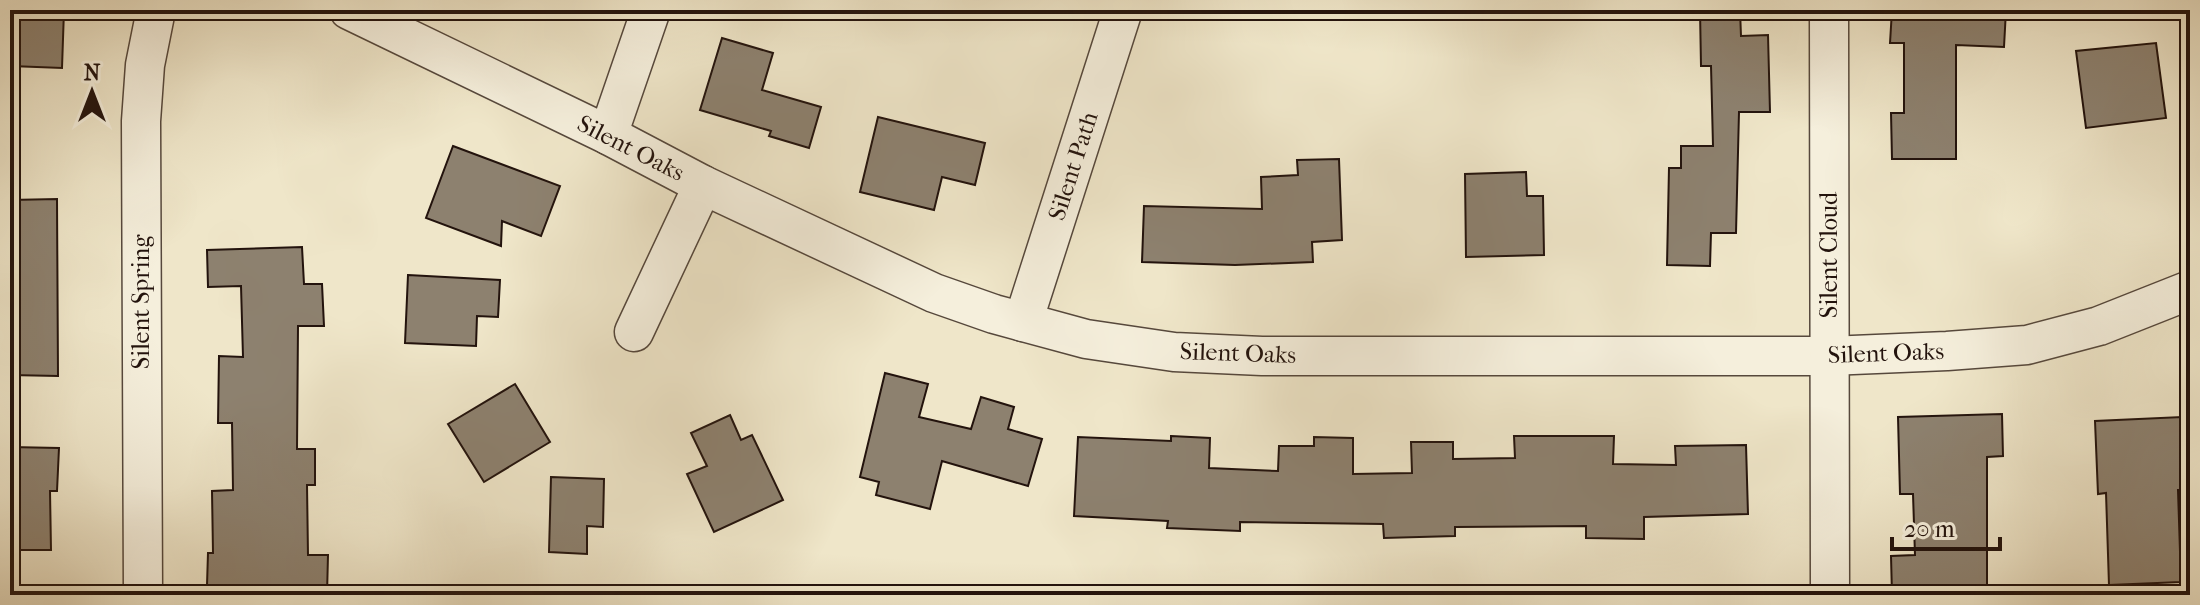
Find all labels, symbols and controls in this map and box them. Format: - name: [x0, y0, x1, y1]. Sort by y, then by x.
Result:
- north arrow: [52, 52, 132, 132]
- text: N: [84, 60, 101, 86]
- street label: Silent Path: [1042, 108, 1104, 224]
- street label: Silent Oaks: [573, 109, 689, 187]
- street label: Silent Cloud: [1815, 191, 1843, 318]
- street label: Silent Spring: [127, 234, 155, 369]
- street label: Silent Oaks: [1179, 337, 1297, 369]
- street label: Silent Oaks: [1827, 337, 1945, 369]
- scale bar: [1892, 501, 2000, 551]
- text: 20 m: [1904, 515, 1955, 543]

